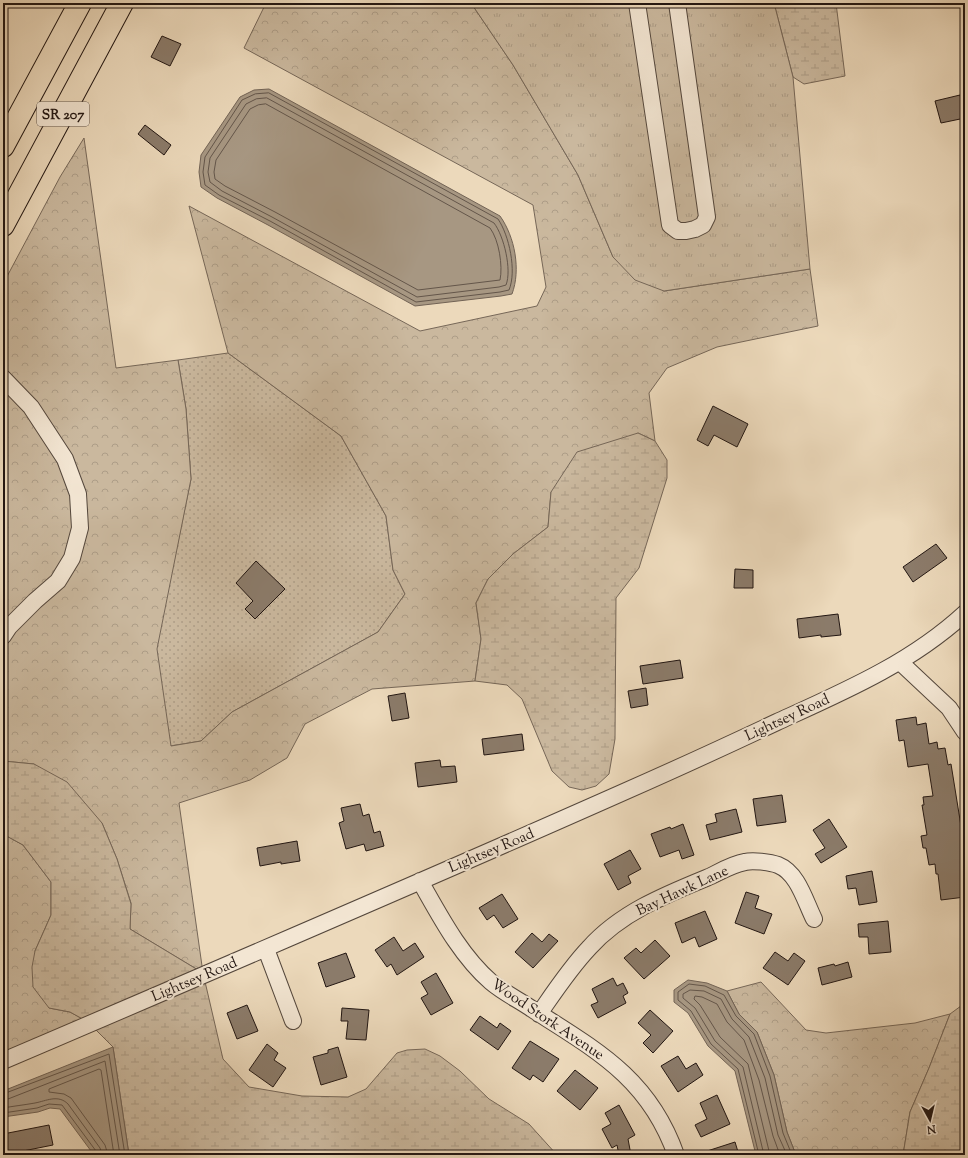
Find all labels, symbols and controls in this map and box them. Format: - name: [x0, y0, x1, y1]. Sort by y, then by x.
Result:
- road number: SR 207: [37, 102, 89, 126]
- street label: Lightsey Road: [742, 689, 834, 747]
- street label: Lightsey Road: [445, 824, 538, 879]
- street label: Bay Hawk Lane: [633, 861, 732, 922]
- street label: Lightsey Road: [148, 953, 241, 1008]
- street label: Wood Stork Avenue: [486, 974, 608, 1066]
- north arrow: [910, 1100, 950, 1140]
- text: N: [926, 1120, 938, 1137]

